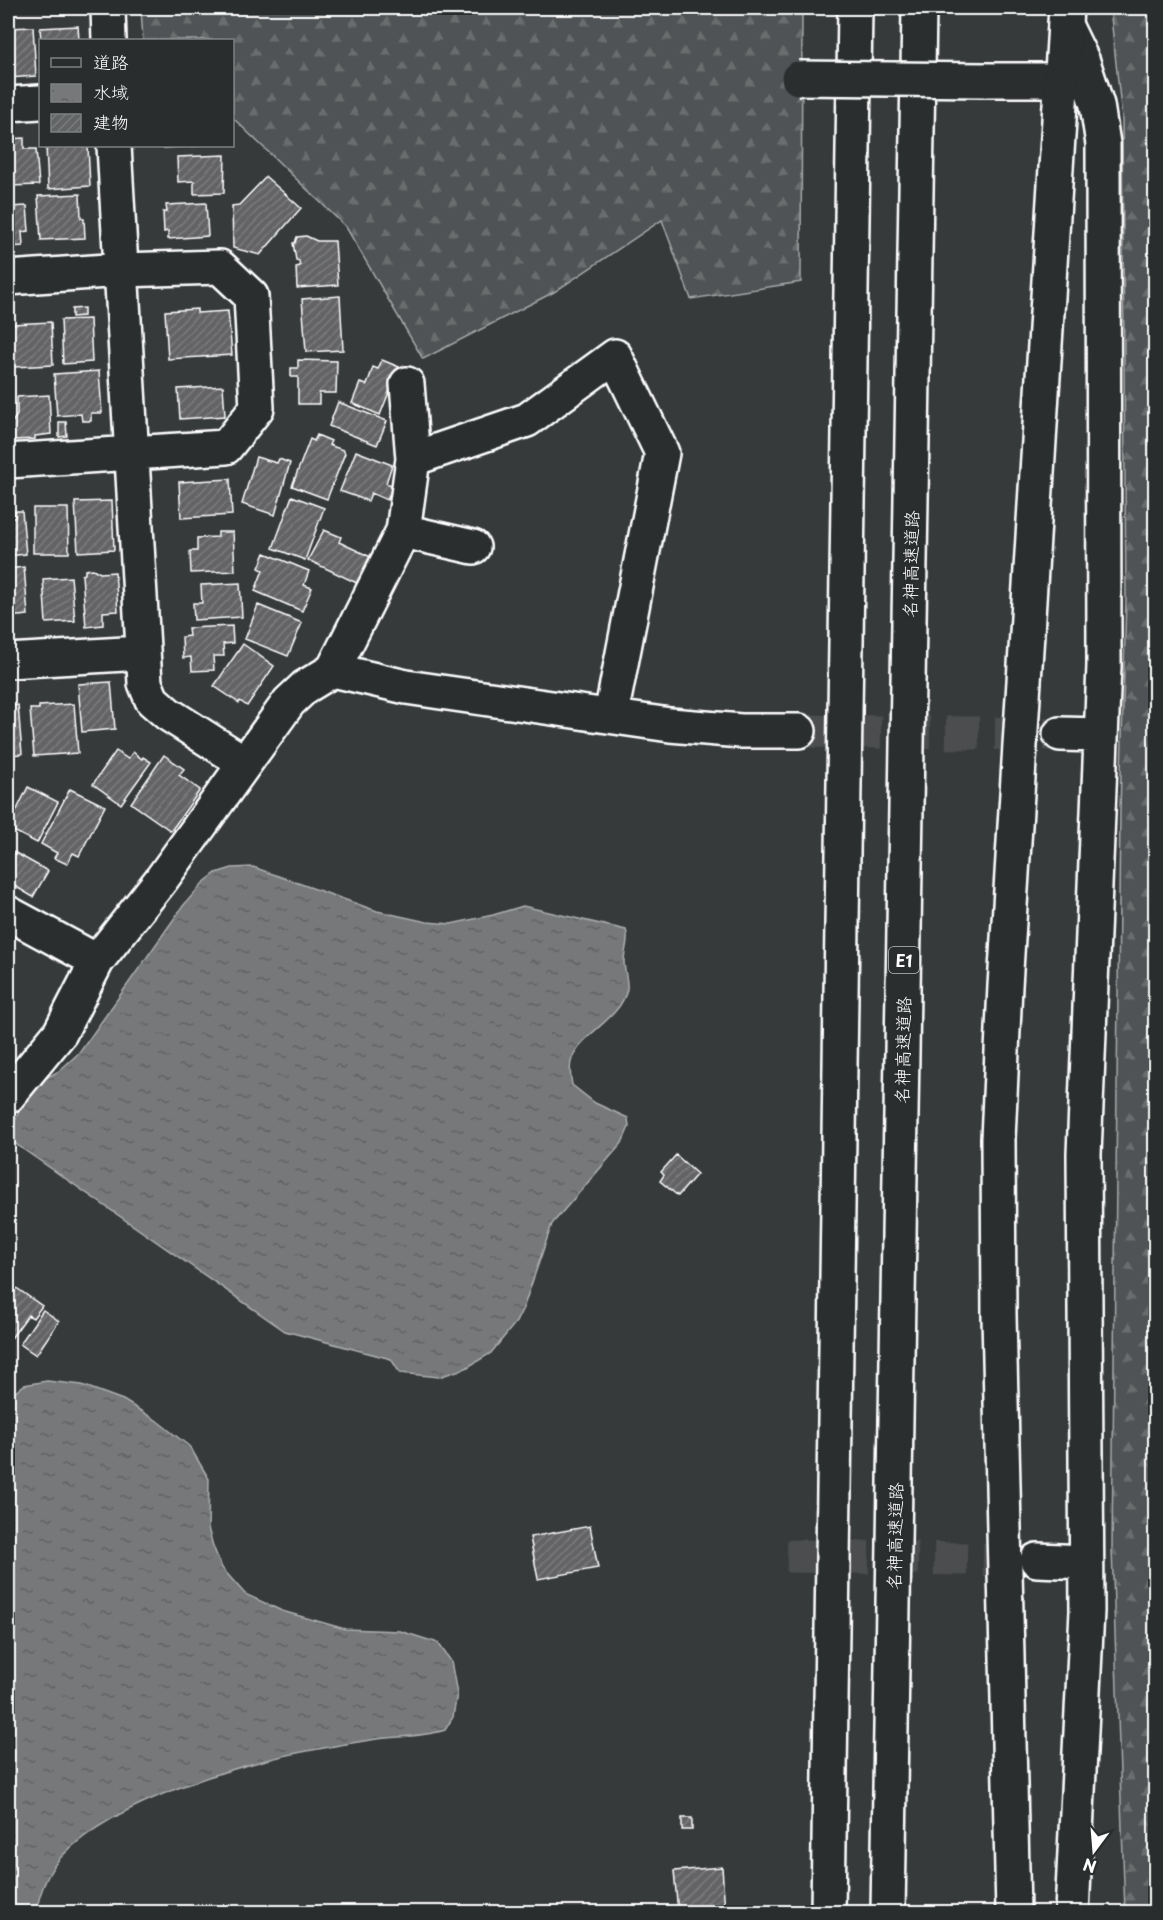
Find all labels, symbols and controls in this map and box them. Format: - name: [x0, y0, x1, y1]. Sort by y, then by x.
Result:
- legend: [39, 39, 234, 147]
- text: 道路: [93, 48, 129, 75]
- text: 水域: [93, 78, 129, 105]
- text: 建物: [93, 108, 129, 135]
- street label: 名神高速道路: [896, 510, 924, 618]
- road number: E1: [889, 947, 919, 973]
- street label: 名神高速道路: [888, 996, 916, 1104]
- street label: 名神高速道路: [880, 1482, 908, 1590]
- north arrow: [1064, 1821, 1124, 1881]
- text: N: [1080, 1853, 1099, 1880]

